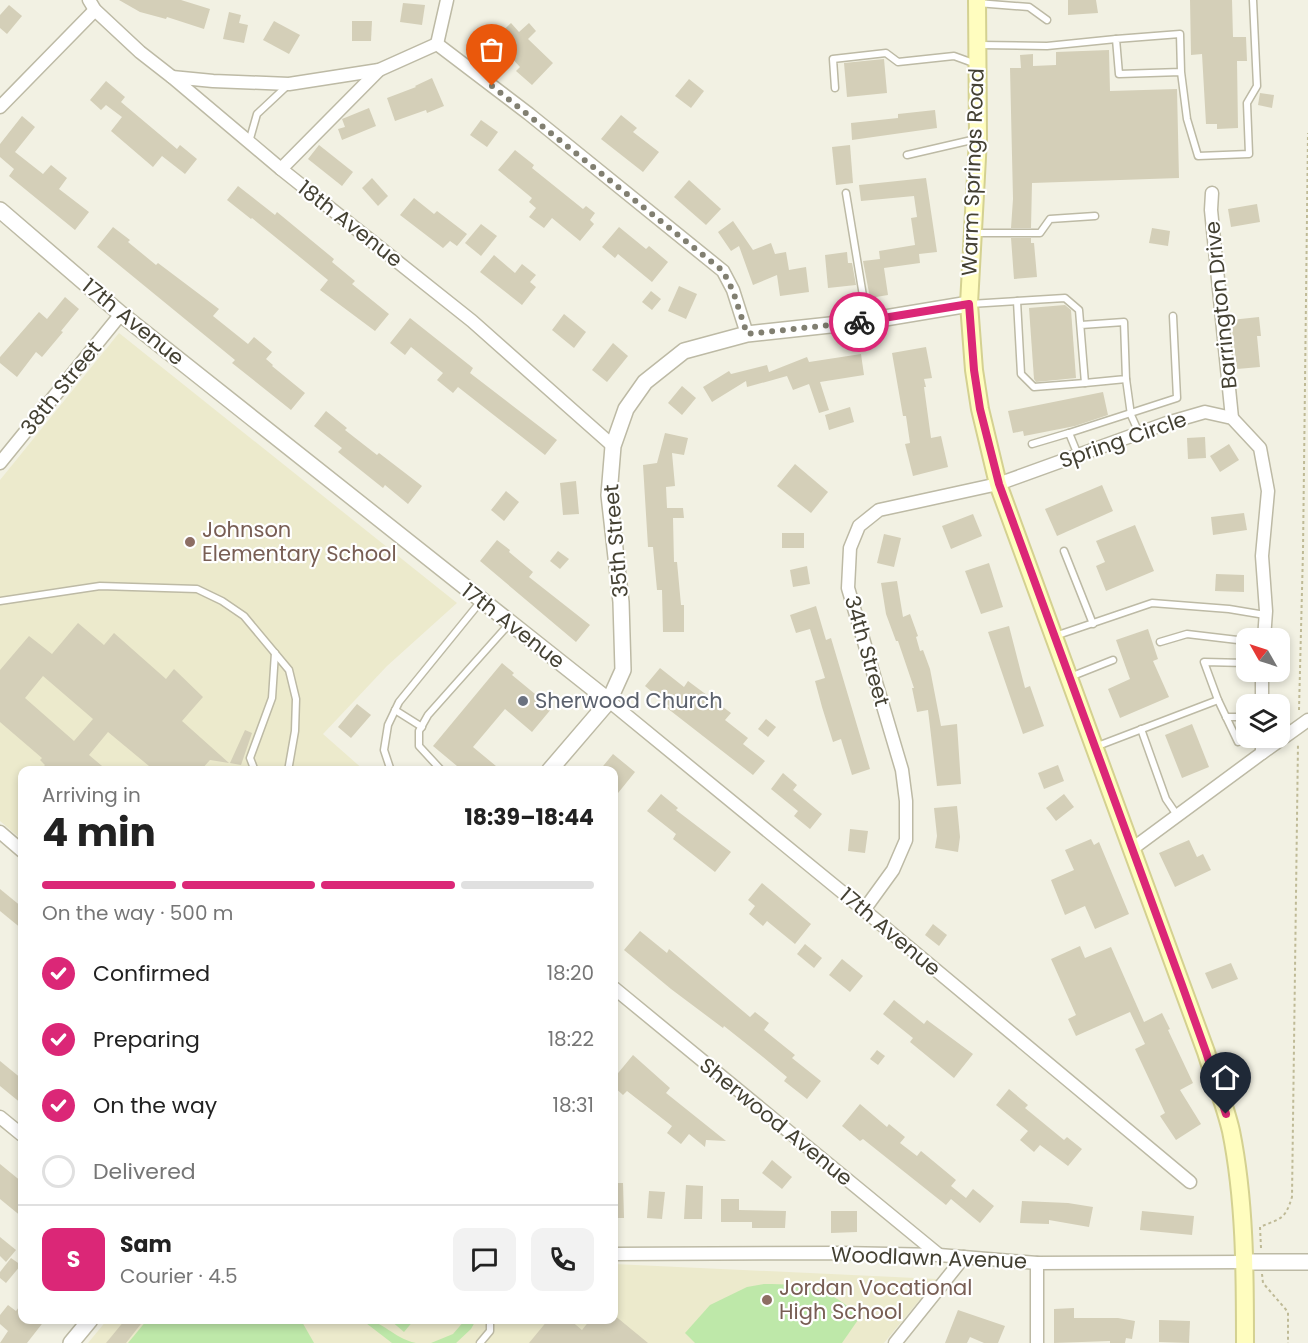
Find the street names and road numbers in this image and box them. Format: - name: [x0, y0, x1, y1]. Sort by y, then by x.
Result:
- street label: Warm Springs Road: [954, 67, 991, 276]
- street label: 18th Avenue: [292, 174, 409, 274]
- street label: Barrington Drive: [1197, 220, 1244, 390]
- street label: 17th Avenue: [76, 271, 191, 372]
- street label: 38th Street: [14, 334, 108, 441]
- street label: Spring Circle: [1055, 404, 1190, 475]
- street label: 35th Street: [596, 483, 635, 599]
- street label: 17th Avenue: [456, 576, 571, 675]
- street label: 34th Street: [838, 592, 897, 710]
- street label: 17th Avenue: [834, 881, 947, 982]
- street label: Sherwood Avenue: [694, 1051, 859, 1192]
- street label: Woodlawn Avenue: [831, 1240, 1027, 1275]

